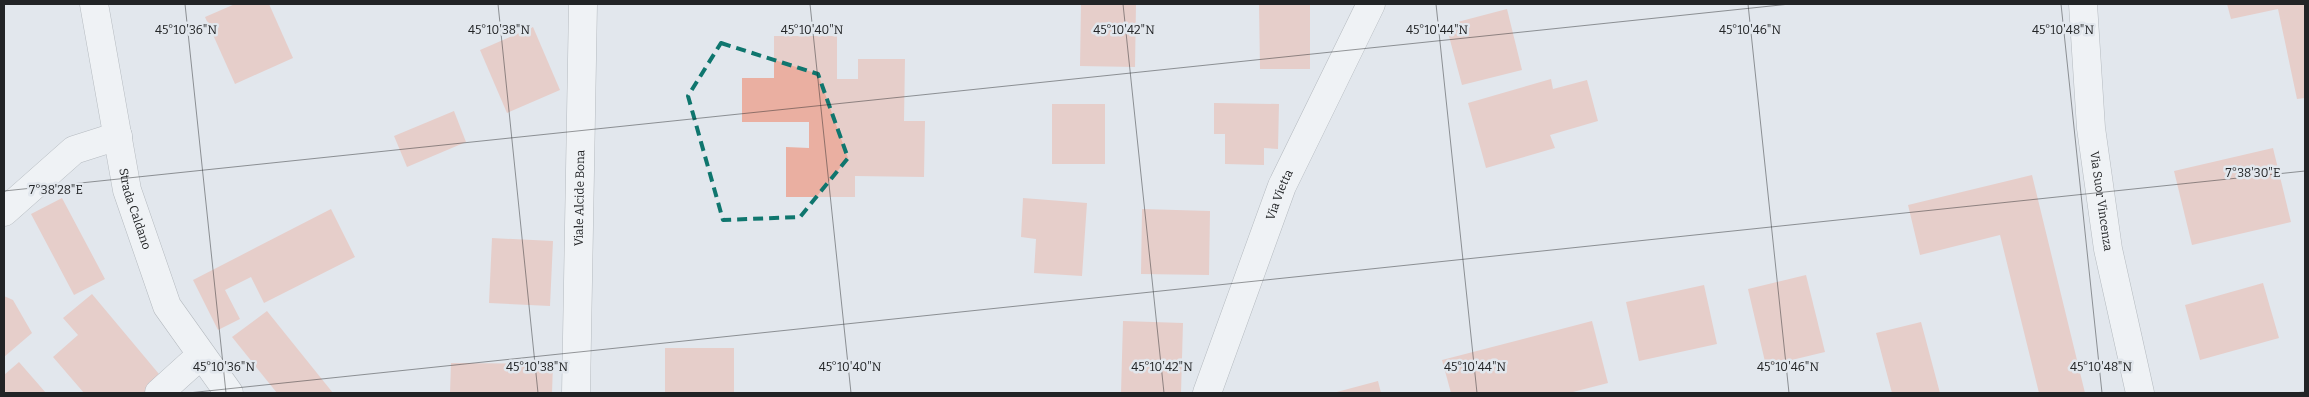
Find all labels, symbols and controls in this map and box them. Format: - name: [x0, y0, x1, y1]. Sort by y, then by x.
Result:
- text: 45°10'36"N: [155, 23, 217, 37]
- text: 45°10'38"N: [468, 23, 530, 37]
- text: 45°10'40"N: [781, 23, 844, 37]
- text: 45°10'42"N: [1093, 23, 1155, 37]
- text: 45°10'44"N: [1406, 23, 1469, 37]
- text: 45°10'46"N: [1719, 23, 1782, 37]
- text: 45°10'48"N: [2032, 23, 2094, 37]
- street label: Viale Alcide Bona: [572, 149, 587, 246]
- street label: Via Suor Vincenza: [2087, 150, 2115, 252]
- text: 7°38'30"E: [2226, 166, 2280, 180]
- street label: Strada Caldano: [116, 167, 154, 251]
- street label: Via Vietta: [1263, 167, 1296, 222]
- text: 7°38'28"E: [29, 183, 83, 197]
- text: 45°10'36"N: [193, 360, 255, 374]
- text: 45°10'38"N: [506, 360, 568, 374]
- text: 45°10'40"N: [819, 360, 882, 374]
- text: 45°10'42"N: [1131, 360, 1193, 374]
- text: 45°10'44"N: [1444, 360, 1507, 374]
- text: 45°10'46"N: [1757, 360, 1820, 374]
- text: 45°10'48"N: [2070, 360, 2132, 374]

